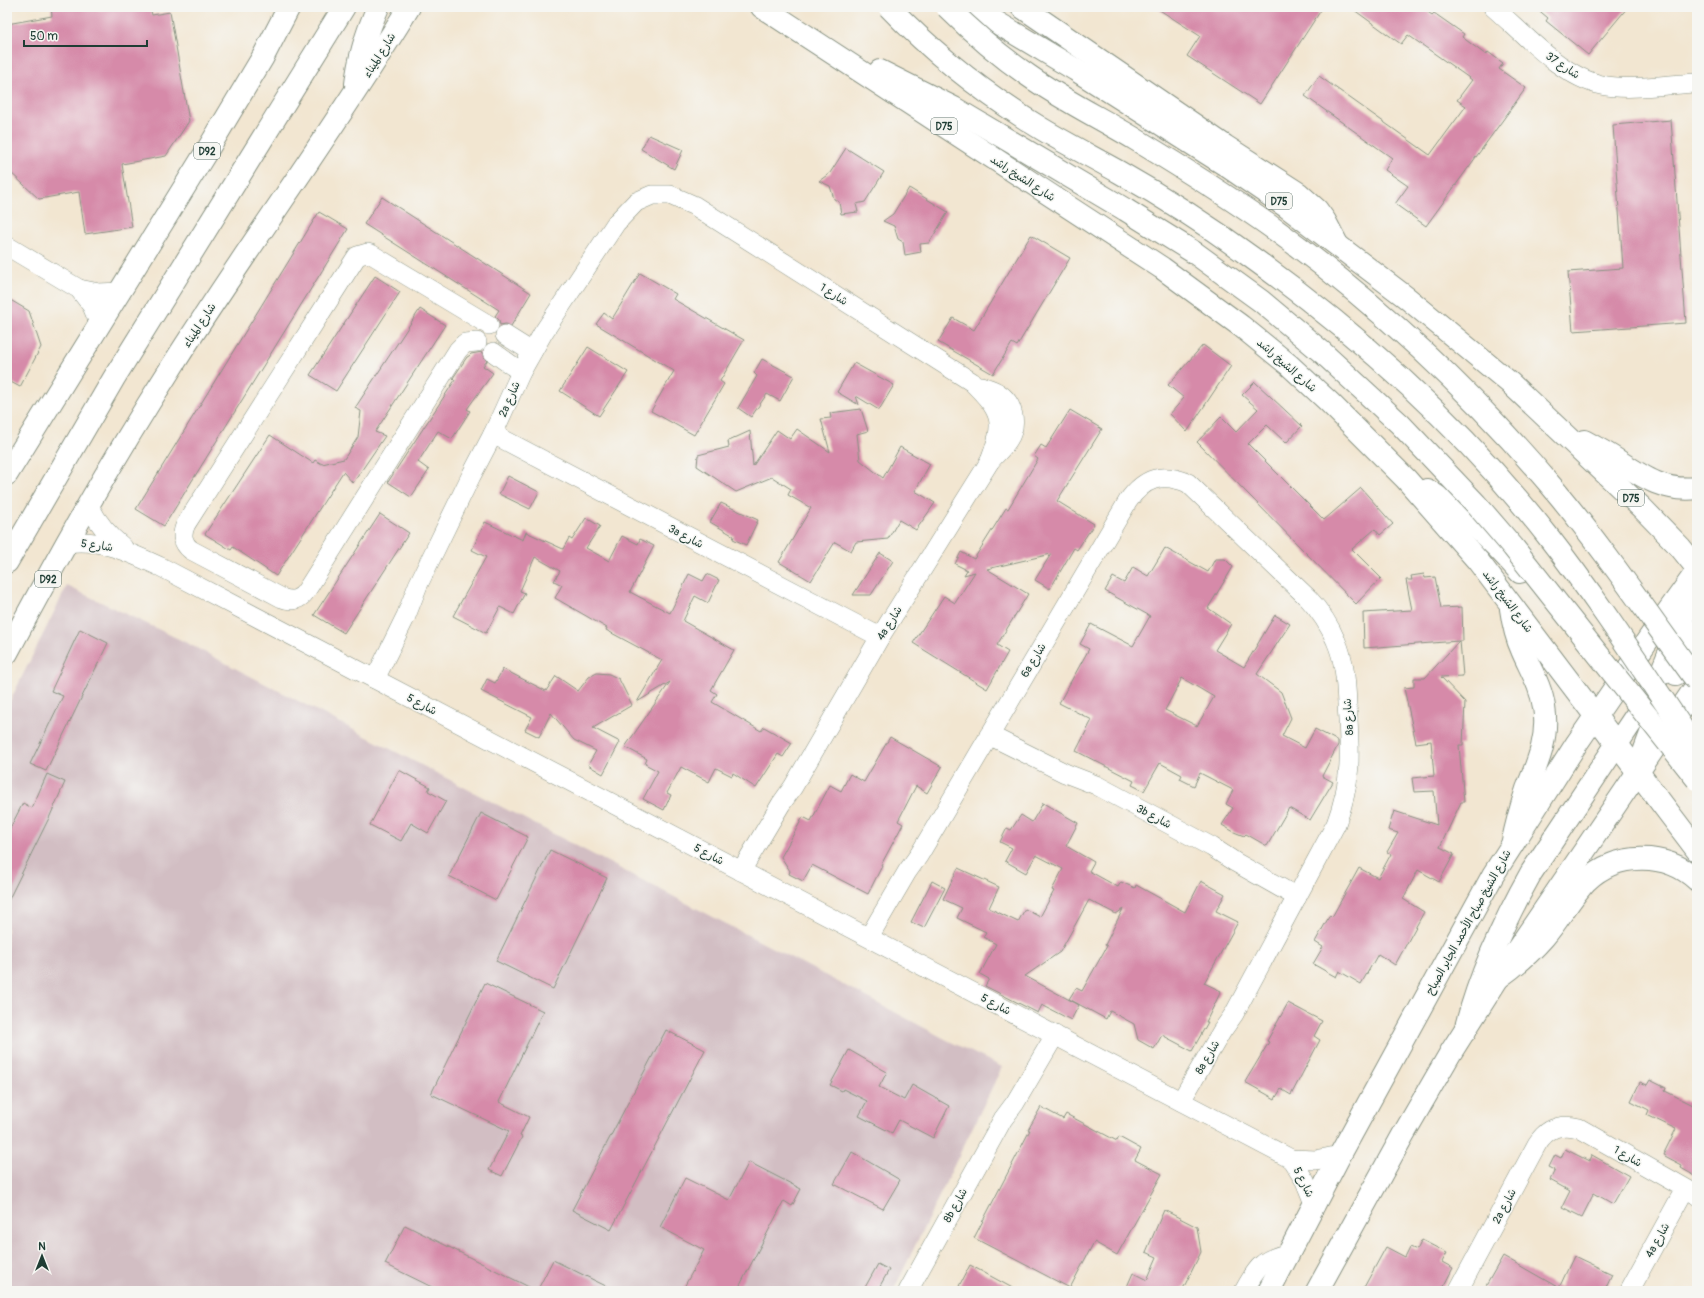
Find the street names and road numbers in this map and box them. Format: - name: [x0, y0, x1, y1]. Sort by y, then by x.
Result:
- street label: شارع الميناء: [361, 30, 400, 81]
- street label: شارع 37: [1542, 49, 1582, 83]
- road number: D75: [931, 118, 957, 134]
- road number: D92: [194, 143, 220, 159]
- street label: شارع الشيخ راشد: [987, 153, 1058, 206]
- road number: D75: [1266, 193, 1292, 209]
- street label: شارع 1: [816, 281, 850, 310]
- street label: شارع الميناء: [180, 301, 220, 351]
- street label: شارع الشيخ راشد: [1253, 336, 1319, 396]
- street label: 2a شارع: [496, 379, 525, 420]
- road number: D75: [1618, 490, 1644, 506]
- street label: 3a شارع: [665, 522, 705, 553]
- street label: شارع 5: [80, 537, 114, 556]
- street label: شارع الشيخ راشد: [1478, 567, 1535, 636]
- road number: D92: [35, 571, 61, 587]
- street label: 4a شارع: [874, 604, 907, 644]
- street label: 6a شارع: [1018, 641, 1050, 681]
- street label: شارع 5: [404, 691, 439, 719]
- street label: 8a شارع: [1341, 698, 1358, 736]
- street label: 3b شارع: [1133, 802, 1173, 833]
- street label: شارع 5: [691, 841, 726, 869]
- street label: شارع الشيخ صباح الأحمد الجابر الصباح: [1422, 847, 1516, 998]
- street label: شارع 5: [978, 991, 1013, 1019]
- street label: 8a شارع: [1193, 1038, 1224, 1077]
- street label: شارع 1: [1610, 1143, 1644, 1171]
- street label: شارع 5: [1289, 1165, 1317, 1200]
- street label: 8b شارع: [941, 1186, 972, 1226]
- street label: 2a شارع: [1490, 1187, 1521, 1227]
- street label: 4a شارع: [1643, 1221, 1674, 1261]

